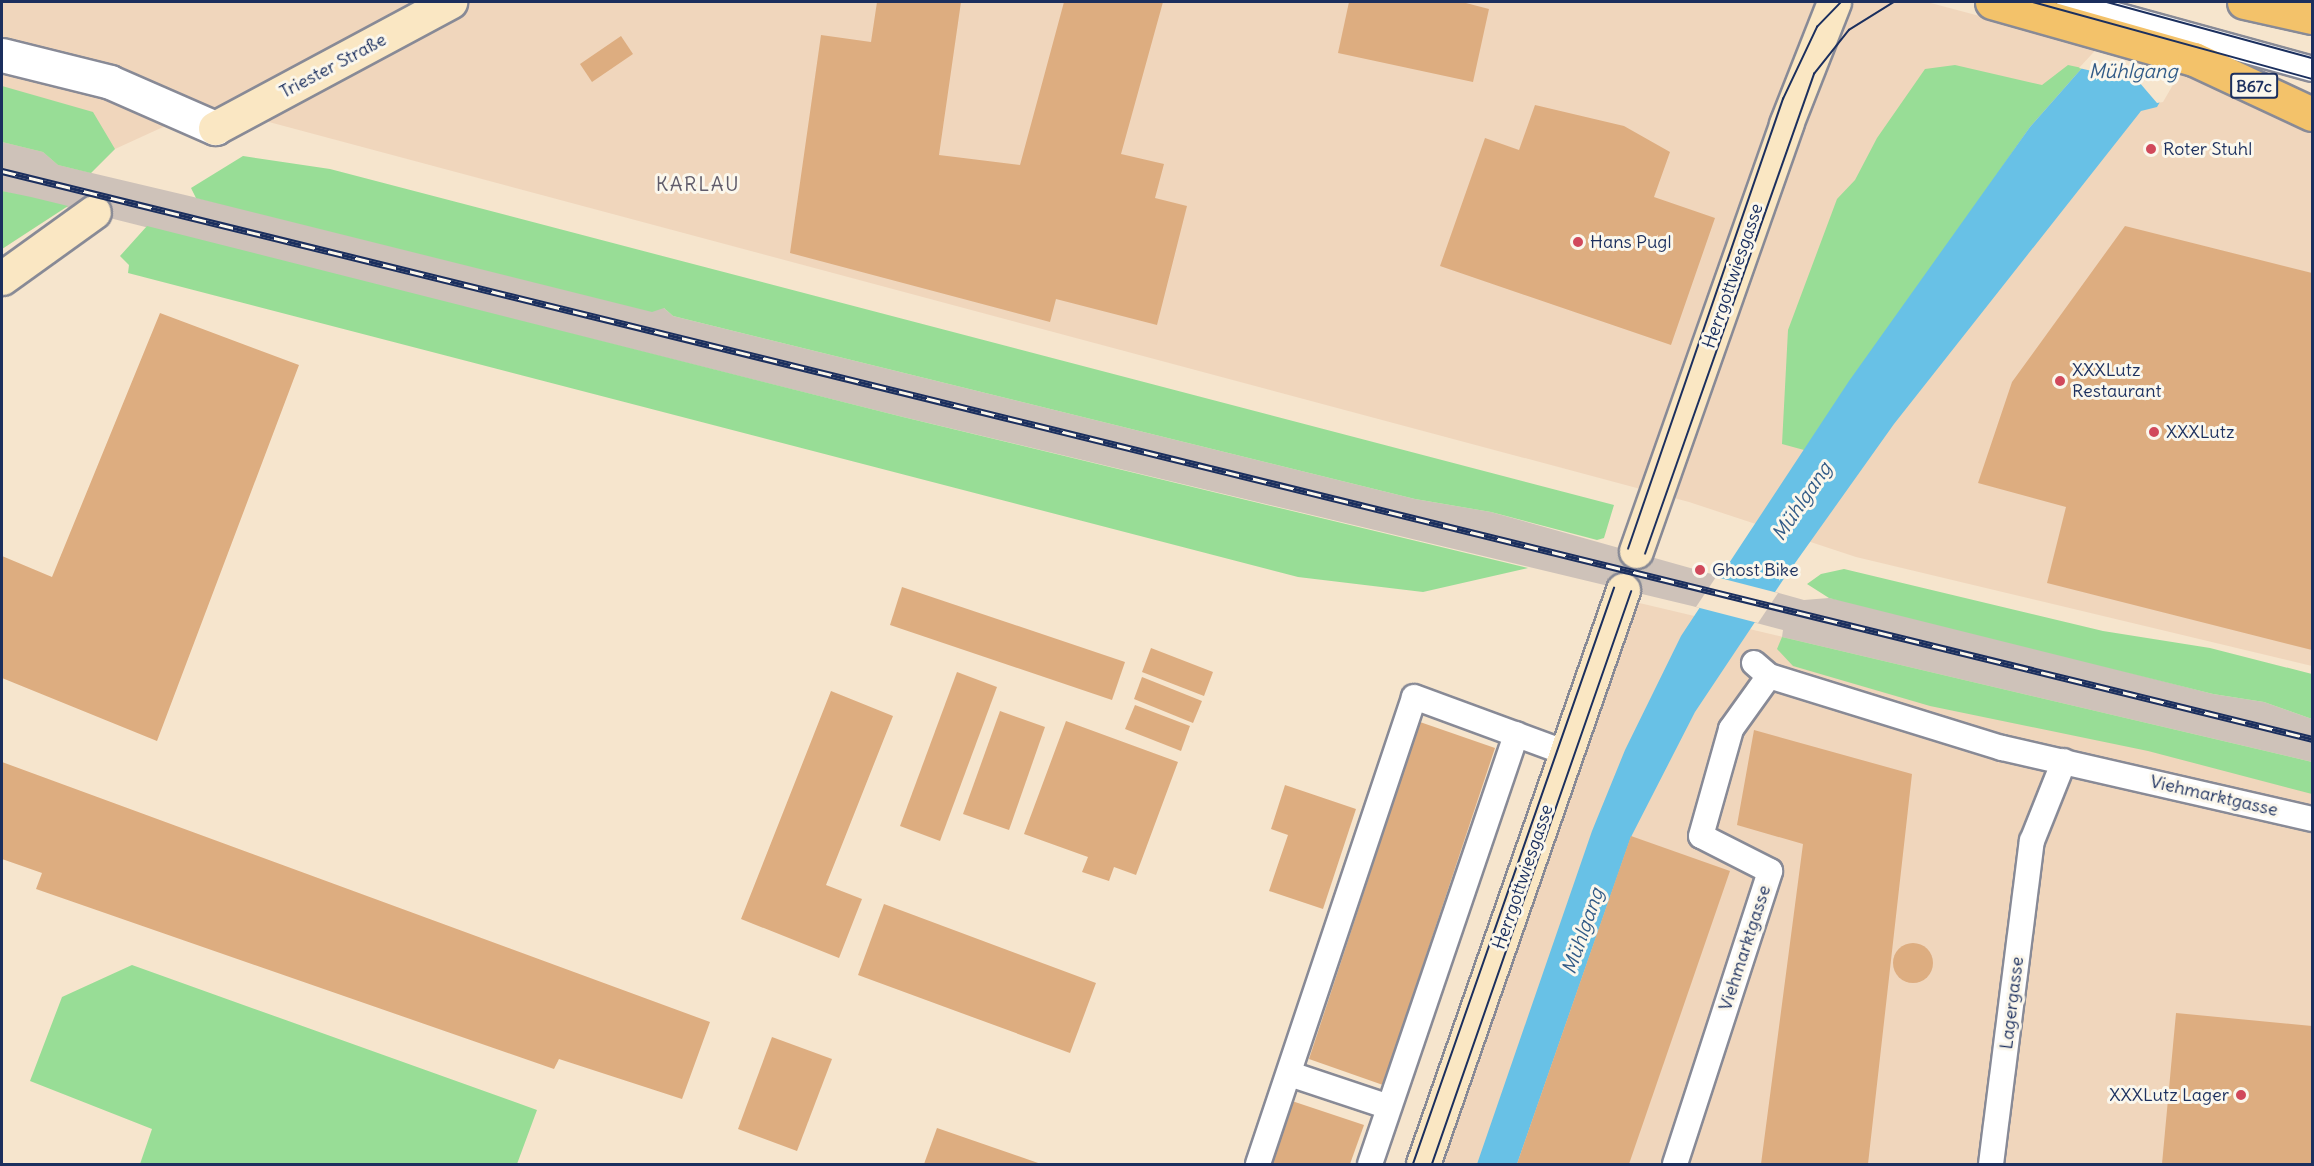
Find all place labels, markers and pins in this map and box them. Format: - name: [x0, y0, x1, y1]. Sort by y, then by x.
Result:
- place label: Roter Stuhl: [2163, 138, 2252, 160]
- marker: Roter Stuhl: [2144, 142, 2158, 156]
- place label: Hans Pugl: [1590, 231, 1671, 253]
- marker: Hans Pugl: [1571, 235, 1585, 249]
- place label: XXXLutz Restaurant: [2072, 360, 2161, 403]
- marker: XXXLutz Restaurant: [2053, 374, 2067, 388]
- place label: XXXLutz: [2166, 421, 2235, 443]
- marker: XXXLutz: [2147, 425, 2161, 439]
- place label: Ghost Bike: [1712, 559, 1799, 581]
- marker: Ghost Bike: [1693, 563, 1707, 577]
- place label: XXXLutz Lager: [2109, 1084, 2229, 1106]
- marker: XXXLutz Lager: [2234, 1088, 2248, 1102]

